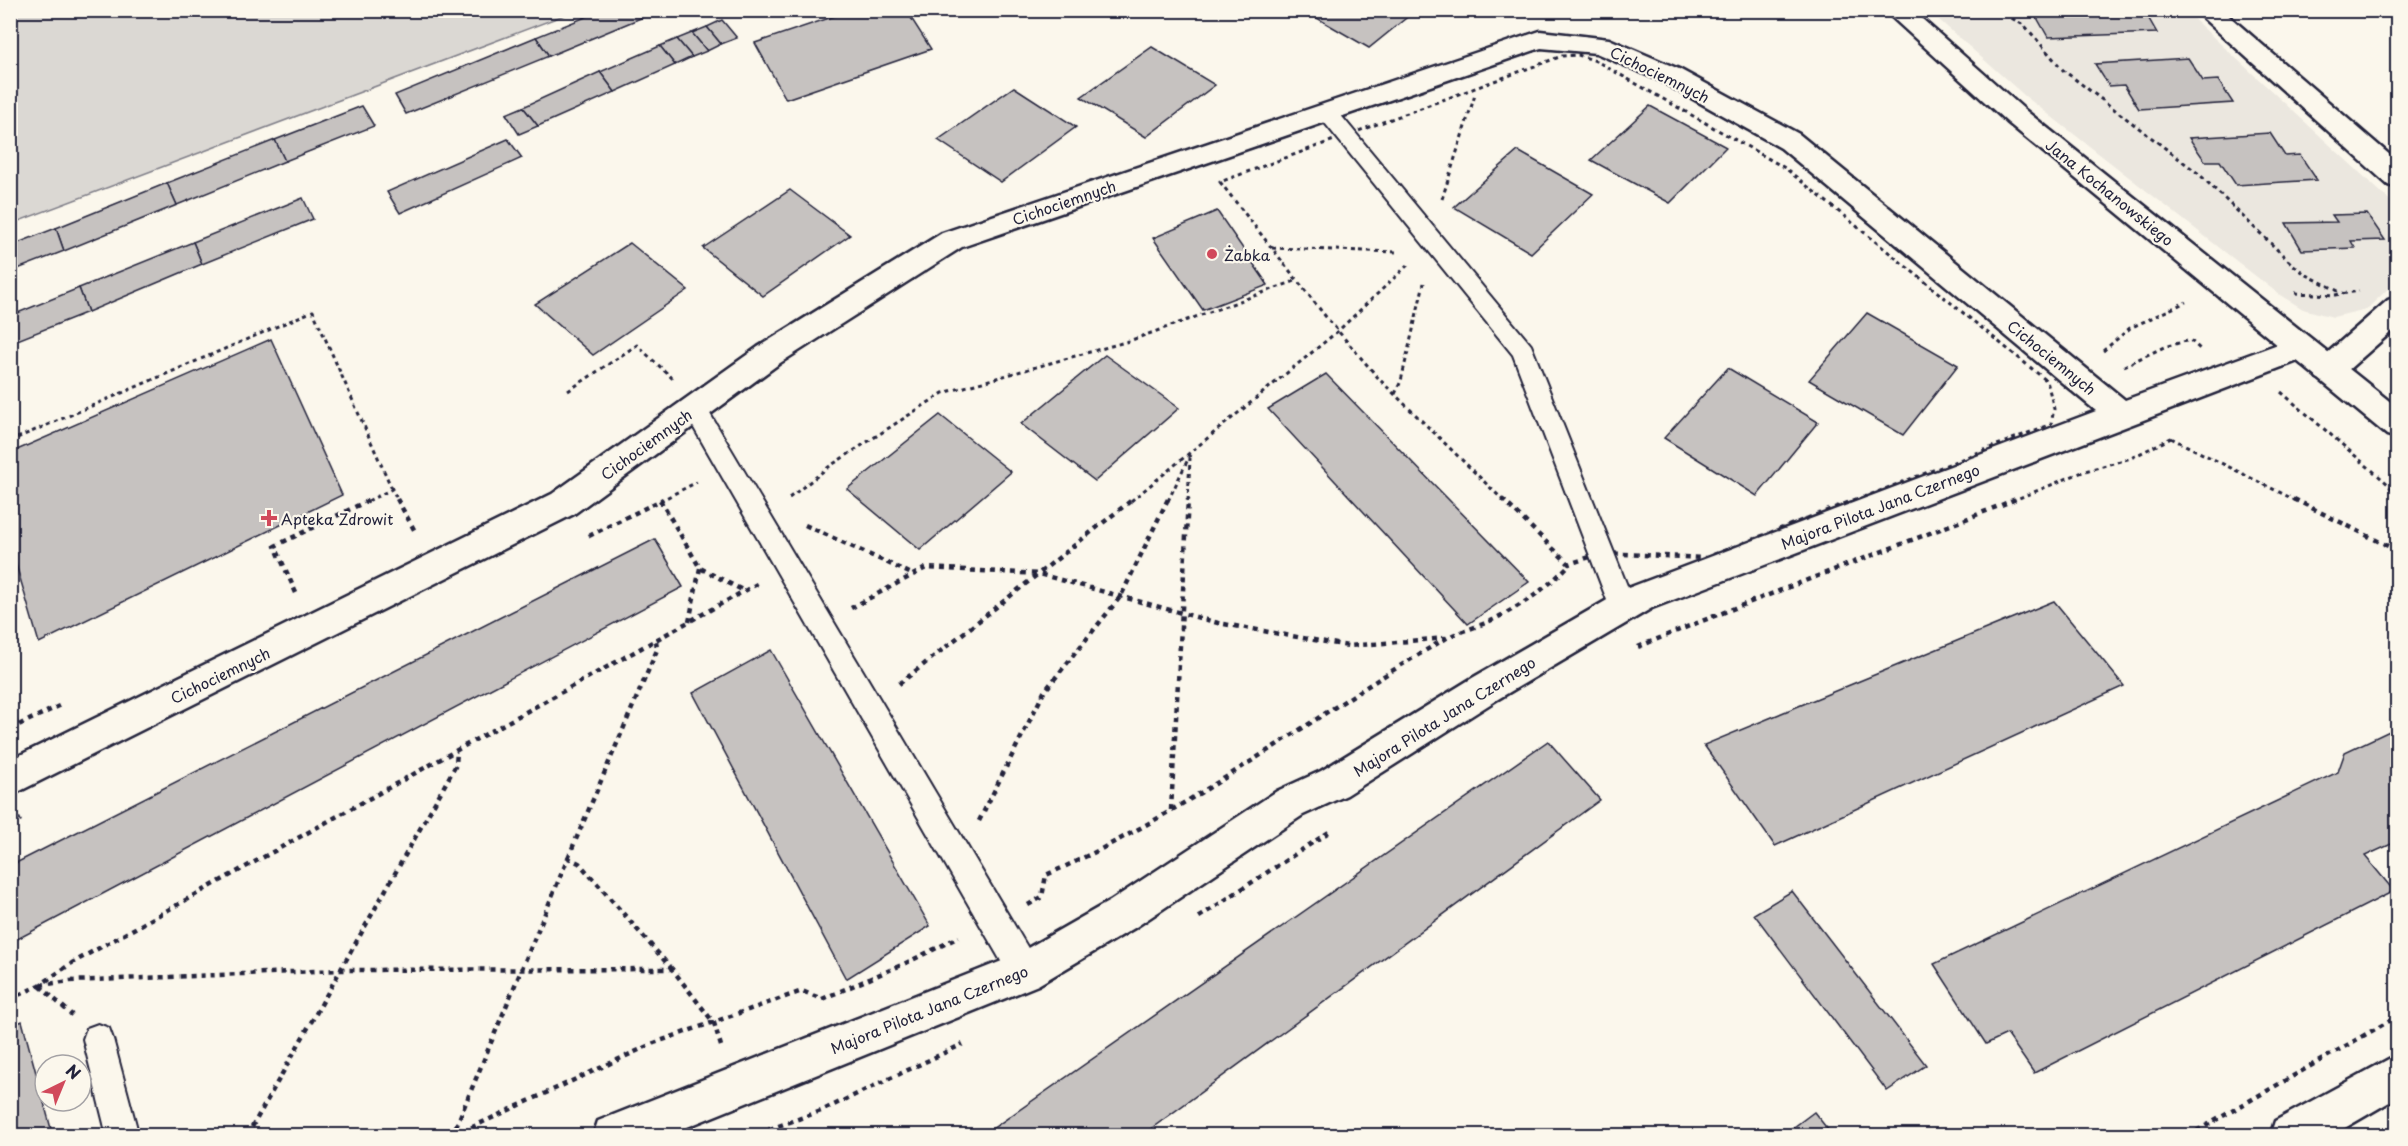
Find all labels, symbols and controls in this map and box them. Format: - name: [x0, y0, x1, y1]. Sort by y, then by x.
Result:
- street label: Cichociemnych: [1606, 40, 1714, 108]
- street label: Jana Kochanowskiego: [2041, 133, 2179, 251]
- street label: Cichociemnych: [1009, 173, 1119, 231]
- place label: Żabka: [1224, 243, 1271, 266]
- marker: Żabka: [1205, 247, 1219, 261]
- street label: Cichociemnych: [2003, 314, 2101, 400]
- street label: Cichociemnych: [595, 403, 697, 485]
- street label: Majora Pilota Jana Czernego: [1777, 457, 1983, 555]
- place label: Apteka Zdrowit: [281, 507, 393, 530]
- marker: Apteka Zdrowit: [262, 511, 276, 525]
- street label: Cichociemnych: [166, 641, 274, 709]
- street label: Majora Pilota Jana Czernego: [1348, 650, 1540, 782]
- street label: Majora Pilota Jana Czernego: [827, 959, 1031, 1059]
- north arrow: [33, 1053, 93, 1113]
- text: N: [61, 1058, 87, 1084]

